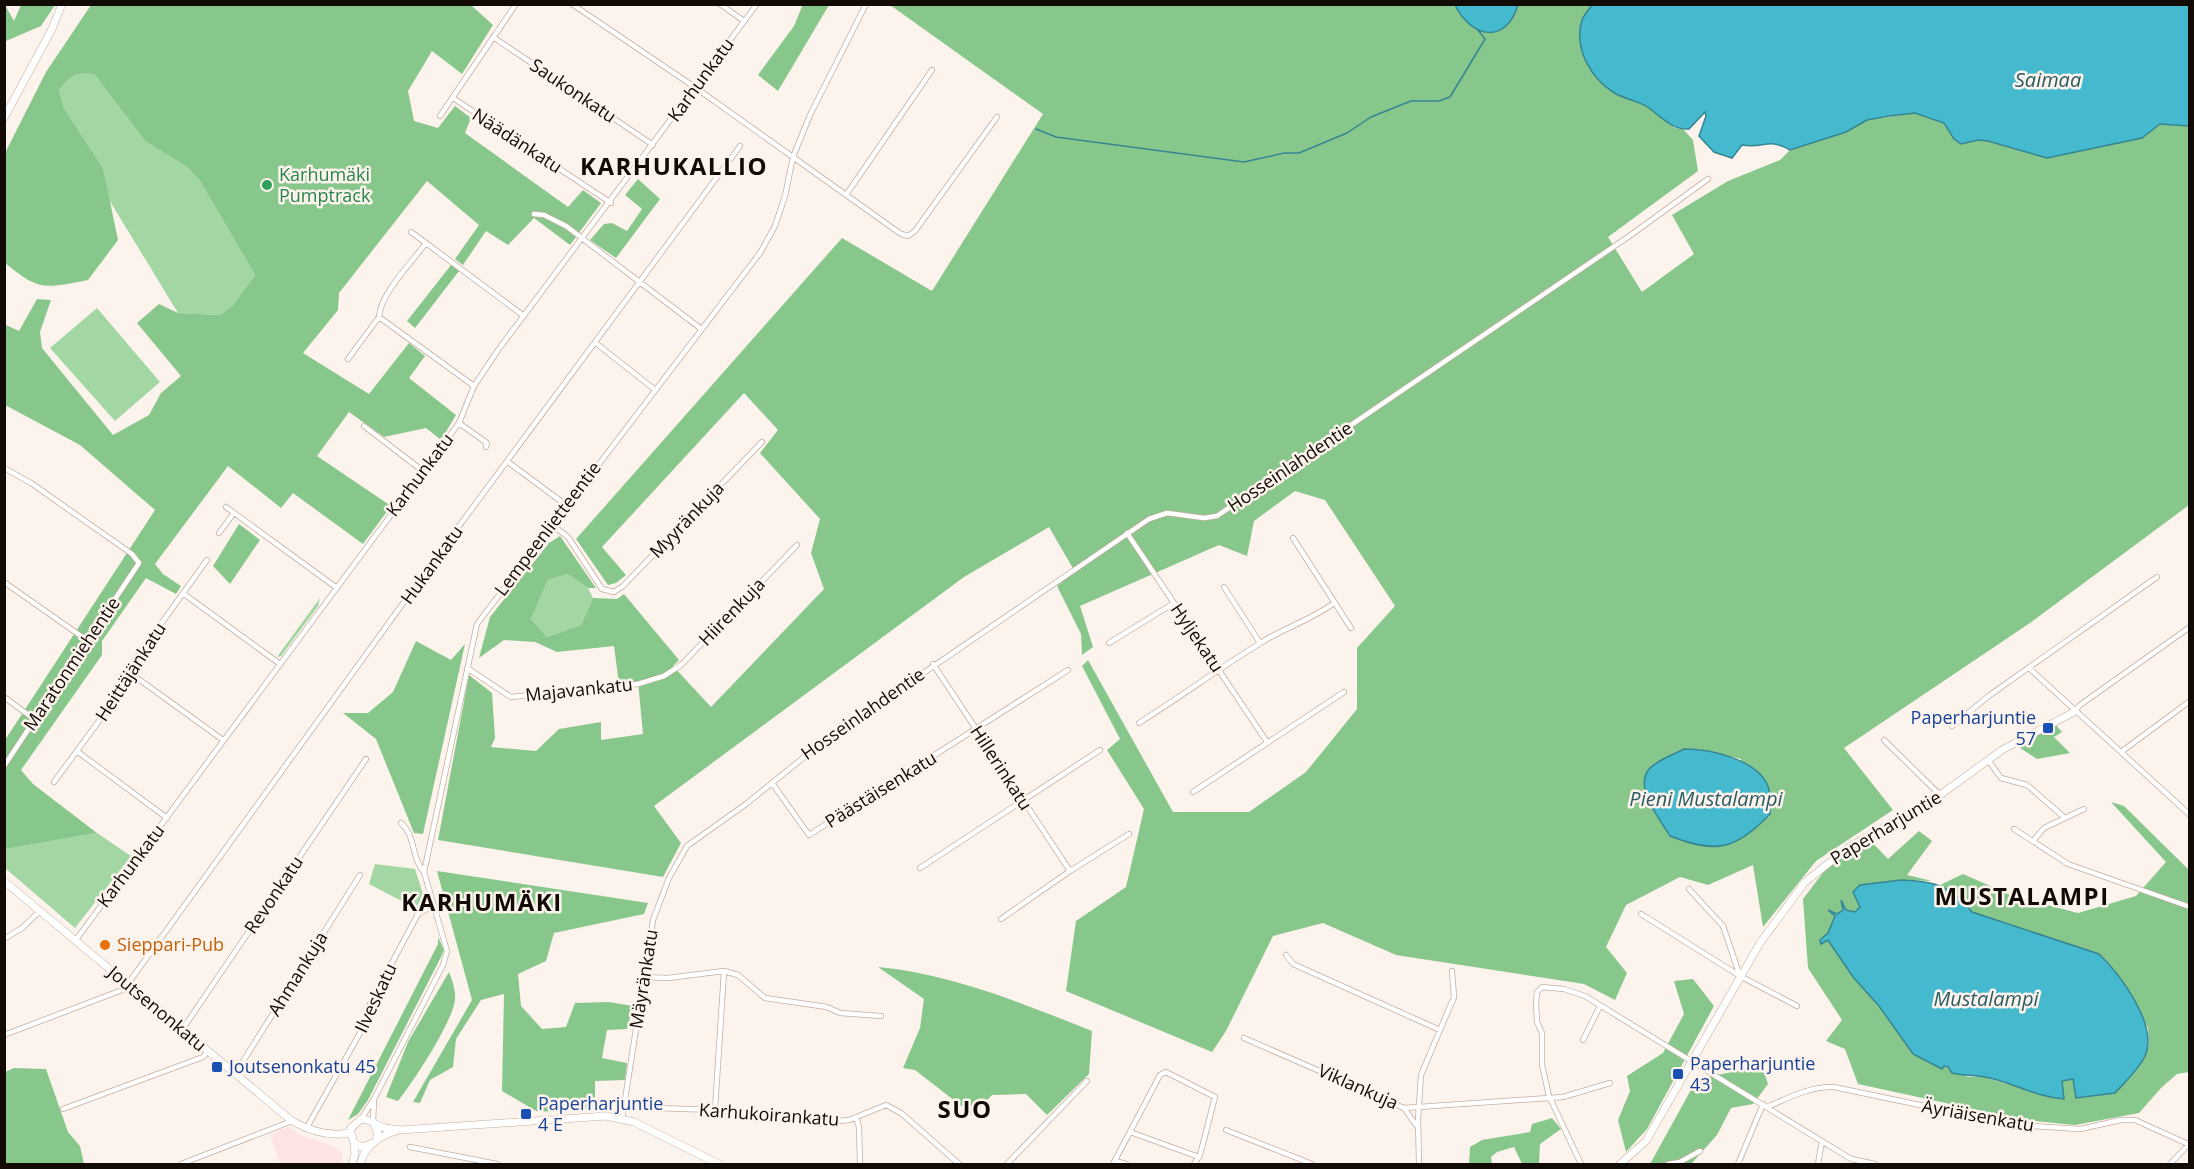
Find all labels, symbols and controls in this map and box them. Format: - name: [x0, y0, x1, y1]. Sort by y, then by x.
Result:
- street label: Karhunkatu: [662, 33, 739, 126]
- street label: Saukonkatu: [526, 52, 621, 128]
- water label: Saimaa: [2015, 66, 2081, 93]
- street label: Näädänkatu: [468, 102, 567, 178]
- district label: KARHUKALLIO: [580, 149, 768, 182]
- place label: Karhumäki Pumptrack: [279, 162, 371, 207]
- marker: Karhumäki Pumptrack: [260, 178, 274, 192]
- street label: Hosseinlahdentie: [1222, 415, 1357, 517]
- street label: Karhunkatu: [380, 428, 458, 521]
- street label: Lempeenlietteentie: [489, 456, 606, 601]
- street label: Myyränkuja: [644, 476, 729, 563]
- street label: Hukankatu: [395, 520, 468, 609]
- street label: Hiirenkuja: [693, 572, 770, 651]
- street label: Maratonmiehentie: [17, 592, 125, 735]
- street label: Hyljekatu: [1166, 598, 1230, 677]
- street label: Heittäjänkatu: [89, 617, 171, 725]
- street label: Hosseinlahdentie: [796, 662, 929, 765]
- street label: Majavankatu: [524, 671, 634, 707]
- place label: Paperharjuntie 57: [1911, 705, 2036, 750]
- street label: Hillerinkatu: [965, 720, 1038, 815]
- marker: Paperharjuntie 57: [2041, 721, 2055, 735]
- street label: Päästäisenkatu: [820, 745, 941, 833]
- water label: Pieni Mustalampi: [1629, 785, 1784, 812]
- street label: Paperharjuntie: [1826, 785, 1945, 870]
- street label: Karhunkatu: [91, 819, 169, 912]
- street label: Revonkatu: [238, 851, 308, 938]
- district label: MUSTALAMPI: [1934, 879, 2110, 912]
- district label: KARHUMÄKI: [401, 885, 563, 918]
- street label: Ahmankuja: [262, 927, 333, 1020]
- street label: Mäyränkatu: [623, 927, 663, 1030]
- place label: Sieppari-Pub: [117, 932, 224, 956]
- marker: Sieppari-Pub: [98, 938, 112, 952]
- street label: Joutsenonkatu: [102, 959, 212, 1057]
- street label: Ilveskatu: [349, 959, 402, 1036]
- water label: Mustalampi: [1933, 985, 2040, 1012]
- place label: Paperharjuntie 43: [1690, 1051, 1815, 1096]
- place label: Joutsenonkatu 45: [227, 1054, 376, 1078]
- street label: Viklankuja: [1315, 1058, 1402, 1114]
- marker: Joutsenonkatu 45: [210, 1060, 224, 1074]
- marker: Paperharjuntie 43: [1671, 1067, 1685, 1081]
- place label: Paperharjuntie 4 E: [538, 1091, 663, 1136]
- district label: SUO: [938, 1092, 992, 1125]
- street label: Äyriäisenkatu: [1920, 1093, 2036, 1137]
- street label: Karhukoirankatu: [698, 1097, 840, 1131]
- marker: Paperharjuntie 4 E: [519, 1107, 533, 1121]

